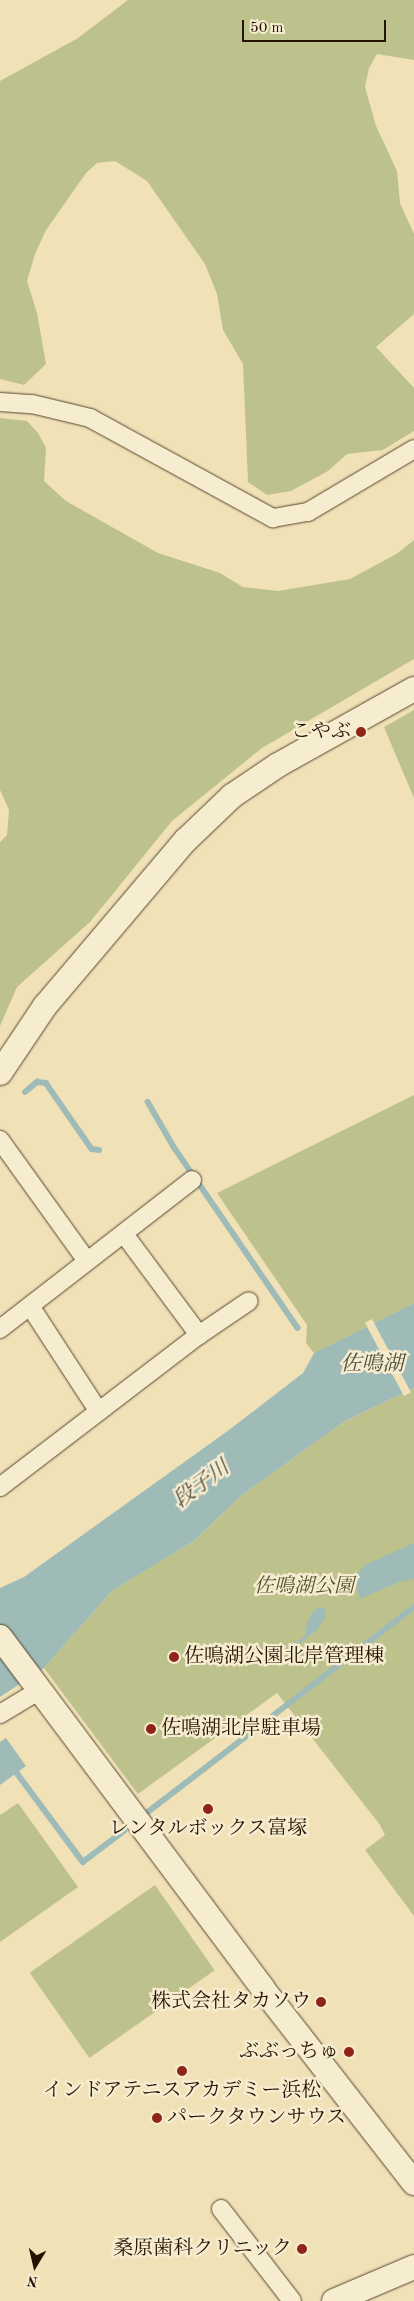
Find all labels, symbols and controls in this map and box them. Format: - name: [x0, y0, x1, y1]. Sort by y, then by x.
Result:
- scale bar: [244, 10, 388, 42]
- text: 50 m: [250, 21, 284, 36]
- place label: こやぶ: [291, 720, 351, 744]
- marker: こやぶ: [355, 726, 367, 738]
- water label: 佐鳴湖: [341, 1352, 403, 1378]
- water label: 段子川: [169, 1456, 235, 1514]
- park label: 佐鳴湖公園: [254, 1575, 354, 1599]
- place label: 佐鳴湖公園北岸管理棟: [184, 1645, 384, 1669]
- marker: 佐鳴湖公園北岸管理棟: [168, 1651, 180, 1663]
- place label: 佐鳴湖北岸駐車場: [161, 1717, 321, 1741]
- marker: 佐鳴湖北岸駐車場: [145, 1723, 157, 1735]
- marker: レンタルボックス富塚: [202, 1803, 214, 1815]
- place label: レンタルボックス富塚: [108, 1817, 308, 1841]
- place label: 株式会社タカソウ: [151, 1990, 311, 2014]
- marker: 株式会社タカソウ: [315, 1996, 327, 2008]
- place label: ぶぶっちゅ: [239, 2040, 339, 2064]
- marker: ぶぶっちゅ: [343, 2046, 355, 2058]
- marker: インドアテニスアカデミー浜松: [176, 2065, 188, 2077]
- place label: インドアテニスアカデミー浜松: [42, 2079, 322, 2103]
- place label: パークタウンサウス: [167, 2106, 347, 2130]
- marker: パークタウンサウス: [151, 2112, 163, 2124]
- place label: 桑原歯科クリニック: [112, 2237, 292, 2261]
- north arrow: [10, 2241, 60, 2291]
- marker: 桑原歯科クリニック: [296, 2243, 308, 2255]
- text: N: [26, 2273, 39, 2289]

